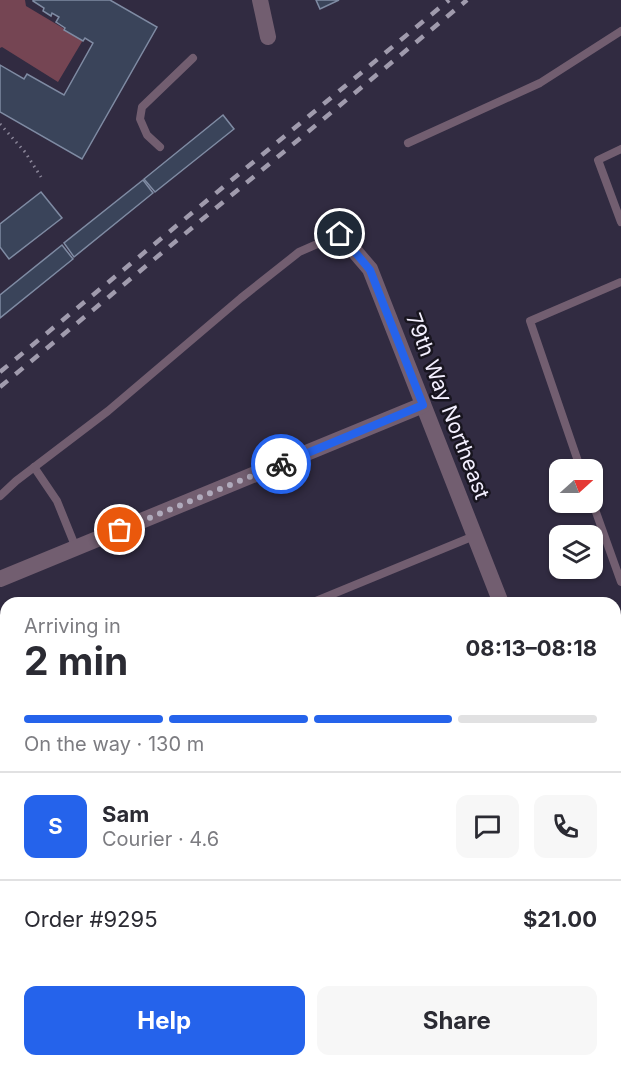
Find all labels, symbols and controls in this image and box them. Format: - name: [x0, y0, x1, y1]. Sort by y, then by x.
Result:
- pin: [314, 208, 365, 259]
- icon: home: [323, 217, 356, 250]
- street label: 79th Way Northeast: [401, 309, 495, 503]
- courier: [251, 434, 311, 494]
- icon: bike: [265, 448, 298, 481]
- north arrow: [549, 459, 603, 513]
- map controls: [549, 459, 603, 579]
- pin: [94, 504, 145, 555]
- icon: bag: [103, 513, 136, 546]
- button: layers: [549, 525, 603, 579]
- text: Arriving in: [24, 614, 121, 638]
- text: 08:13–08:18: [466, 635, 597, 661]
- text: 2 min: [24, 637, 128, 684]
- text: On the way · 130 m: [24, 732, 204, 756]
- button: chat: [456, 795, 519, 858]
- button: phone: [534, 795, 597, 858]
- text: Sam: [102, 801, 149, 827]
- text: S: [48, 813, 63, 839]
- text: Courier · 4.6: [102, 827, 219, 851]
- text: Order #9295: [24, 906, 158, 932]
- text: $21.00: [523, 906, 597, 932]
- button: Help: [24, 986, 305, 1055]
- button: Share: [317, 986, 597, 1055]

